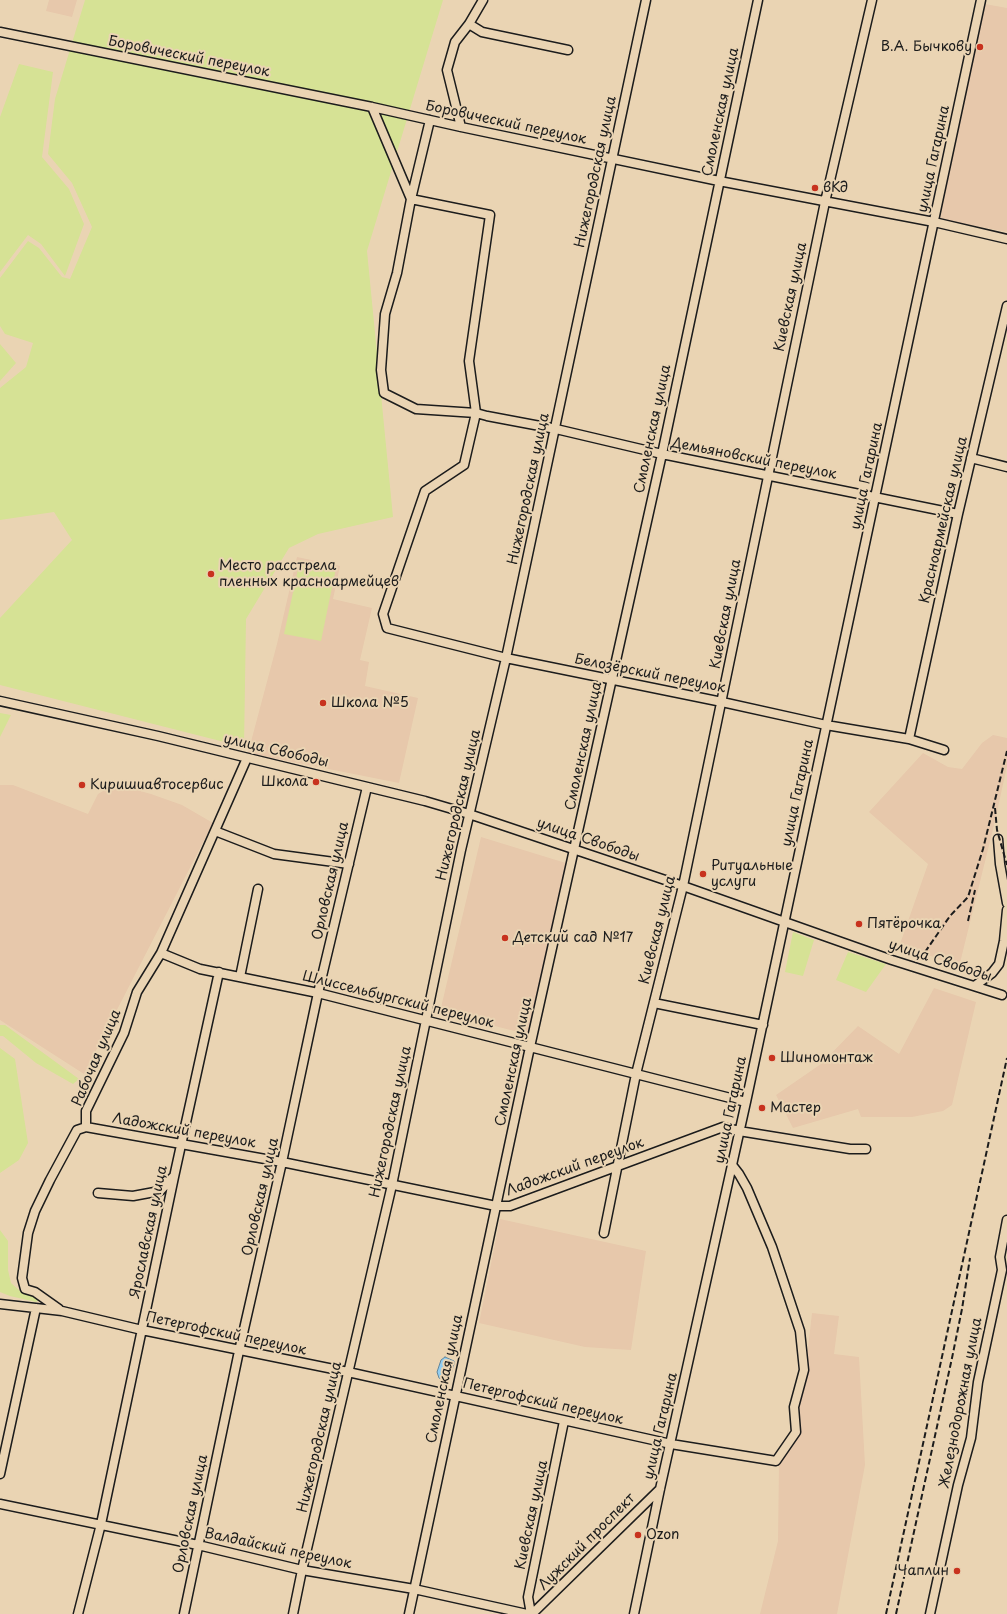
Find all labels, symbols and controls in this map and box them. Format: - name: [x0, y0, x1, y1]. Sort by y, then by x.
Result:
- street label: Боровический переулок: [107, 33, 271, 81]
- place label: В.А. Бычкову: [881, 39, 972, 55]
- marker: В.А. Бычкову: [975, 42, 985, 52]
- street label: Смоленская улица: [699, 46, 743, 178]
- street label: Нижегородская улица: [572, 95, 620, 249]
- street label: Боровический переулок: [424, 98, 588, 148]
- street label: улица Гагарина: [914, 104, 954, 214]
- place label: вКд: [823, 180, 848, 196]
- marker: вКд: [810, 183, 820, 193]
- street label: Киевская улица: [771, 241, 811, 353]
- street label: Смоленская улица: [631, 363, 675, 495]
- street label: Нижегородская улица: [505, 412, 553, 566]
- street label: улица Гагарина: [847, 421, 887, 531]
- street label: Демьяновский переулок: [670, 435, 838, 483]
- street label: Красноармейская улица: [917, 435, 971, 605]
- place label: Место расстрела пленных красноармейцев: [219, 558, 399, 590]
- street label: Киевская улица: [707, 558, 745, 670]
- marker: Место расстрела пленных красноармейцев: [206, 569, 216, 579]
- street label: Белозёрский переулок: [573, 651, 727, 697]
- street label: Смоленская улица: [562, 680, 606, 812]
- place label: Школа №5: [331, 695, 409, 711]
- marker: Школа №5: [318, 698, 328, 708]
- street label: Нижегородская улица: [433, 728, 485, 882]
- street label: улица Свободы: [222, 731, 330, 771]
- street label: улица Гагарина: [778, 738, 818, 848]
- place label: Школа: [261, 774, 308, 790]
- place label: Киришиавтосервис: [90, 777, 224, 793]
- marker: Школа: [311, 777, 321, 787]
- marker: Киришиавтосервис: [77, 780, 87, 790]
- street label: улица Свободы: [534, 815, 642, 865]
- street label: Орловская улица: [309, 820, 353, 942]
- place label: Ритуальные услуги: [711, 858, 793, 890]
- marker: Ритуальные услуги: [698, 869, 708, 879]
- street label: Киевская улица: [636, 874, 680, 986]
- place label: Пятёрочка: [867, 916, 941, 932]
- marker: Пятёрочка: [854, 919, 864, 929]
- place label: Детский сад №17: [513, 930, 633, 946]
- marker: Детский сад №17: [500, 933, 510, 943]
- street label: улица Свободы: [886, 936, 994, 986]
- street label: Шлиссельбургский переулок: [300, 968, 496, 1032]
- street label: Смоленская улица: [492, 996, 536, 1128]
- street label: Рабочая улица: [69, 1007, 125, 1109]
- street label: Нижегородская улица: [367, 1045, 415, 1199]
- place label: Шиномонтаж: [780, 1050, 873, 1066]
- marker: Шиномонтаж: [767, 1053, 777, 1063]
- street label: улица Гагарина: [711, 1055, 751, 1165]
- place label: Мастер: [770, 1100, 821, 1116]
- marker: Мастер: [757, 1103, 767, 1113]
- street label: Ладожский переулок: [111, 1110, 257, 1152]
- street label: Ладожский переулок: [504, 1134, 646, 1200]
- street label: Орловская улица: [239, 1136, 283, 1258]
- street label: Ярославская улица: [127, 1164, 171, 1300]
- street label: Петергофский переулок: [144, 1309, 308, 1359]
- street label: Смоленская улица: [423, 1313, 467, 1445]
- street label: Железнодорожная улица: [936, 1316, 986, 1490]
- street label: Нижегородская улица: [294, 1360, 346, 1514]
- street label: улица Гагарина: [641, 1371, 681, 1481]
- street label: Петергофский переулок: [461, 1375, 625, 1429]
- street label: Орловская улица: [170, 1453, 212, 1575]
- street label: Киевская улица: [512, 1459, 552, 1571]
- street label: Лужский проспект: [535, 1490, 639, 1594]
- street label: Валдайский переулок: [203, 1525, 353, 1573]
- place label: Ozon: [646, 1527, 679, 1543]
- marker: Ozon: [633, 1530, 643, 1540]
- place label: Чаплин: [898, 1563, 949, 1579]
- marker: Чаплин: [952, 1566, 962, 1576]

